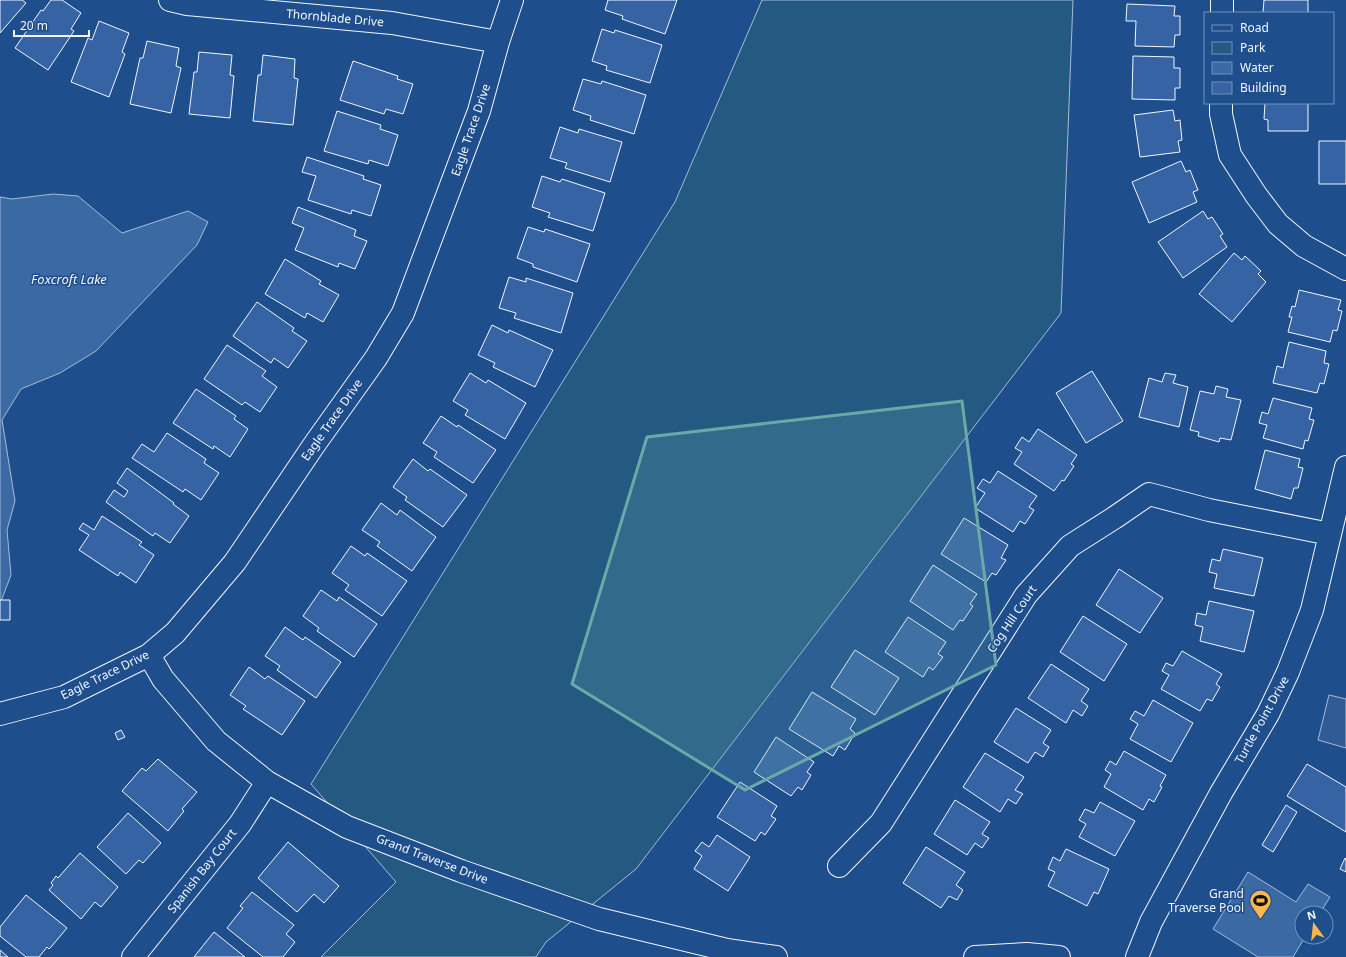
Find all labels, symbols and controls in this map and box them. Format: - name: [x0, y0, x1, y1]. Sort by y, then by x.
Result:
- street label: Thornblade Drive: [286, 5, 385, 30]
- scale bar: [14, 12, 89, 38]
- legend: [1204, 12, 1334, 104]
- text: 20 m: [20, 17, 48, 34]
- text: Road: [1240, 19, 1269, 36]
- text: Park: [1240, 39, 1266, 56]
- text: Water: [1240, 59, 1274, 76]
- text: Building: [1240, 79, 1287, 96]
- street label: Eagle Trace Drive: [447, 81, 494, 178]
- water label: Foxcroft Lake: [31, 270, 107, 288]
- street label: Eagle Trace Drive: [297, 375, 366, 464]
- street label: Cog Hill Court: [983, 581, 1041, 656]
- street label: Eagle Trace Drive: [58, 646, 152, 703]
- street label: Turtle Point Drive: [1230, 673, 1293, 767]
- street label: Spanish Bay Court: [163, 824, 240, 916]
- street label: Grand Traverse Drive: [374, 829, 491, 888]
- place label: Grand Traverse Pool: [1168, 885, 1244, 916]
- sports icon: Grand Traverse Pool: [1247, 888, 1273, 921]
- north arrow: [1294, 905, 1334, 945]
- text: N: [1305, 906, 1318, 923]

